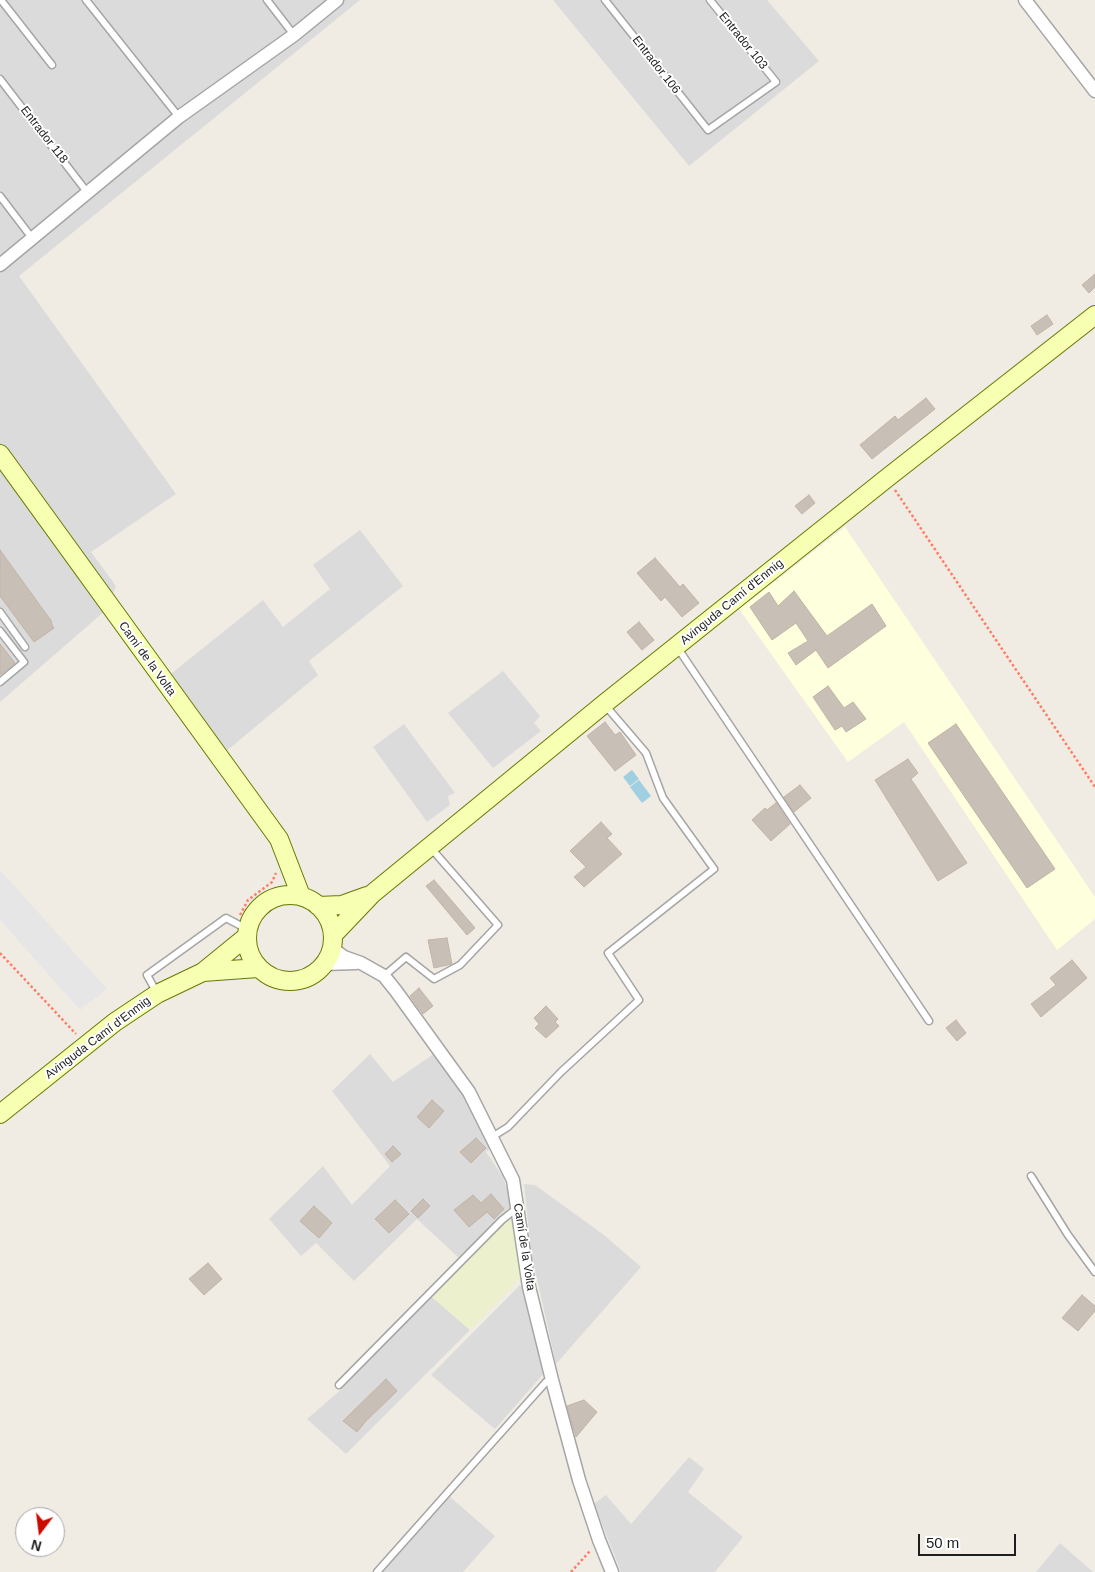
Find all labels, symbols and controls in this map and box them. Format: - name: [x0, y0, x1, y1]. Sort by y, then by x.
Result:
- street label: Entrador 103: [716, 10, 770, 72]
- street label: Entrador 106: [629, 33, 683, 97]
- street label: Entrador 118: [17, 104, 71, 166]
- street label: Avinguda Camí d'Enmig: [678, 556, 786, 648]
- street label: Camí de la Volta: [115, 619, 179, 699]
- street label: Avinguda Camí d'Enmig: [42, 994, 154, 1082]
- street label: Camí de la Volta: [510, 1202, 538, 1292]
- north arrow: [15, 1507, 65, 1557]
- scale bar: [920, 1524, 1018, 1556]
- text: 50 m: [926, 1534, 959, 1551]
- text: N: [29, 1536, 43, 1555]

